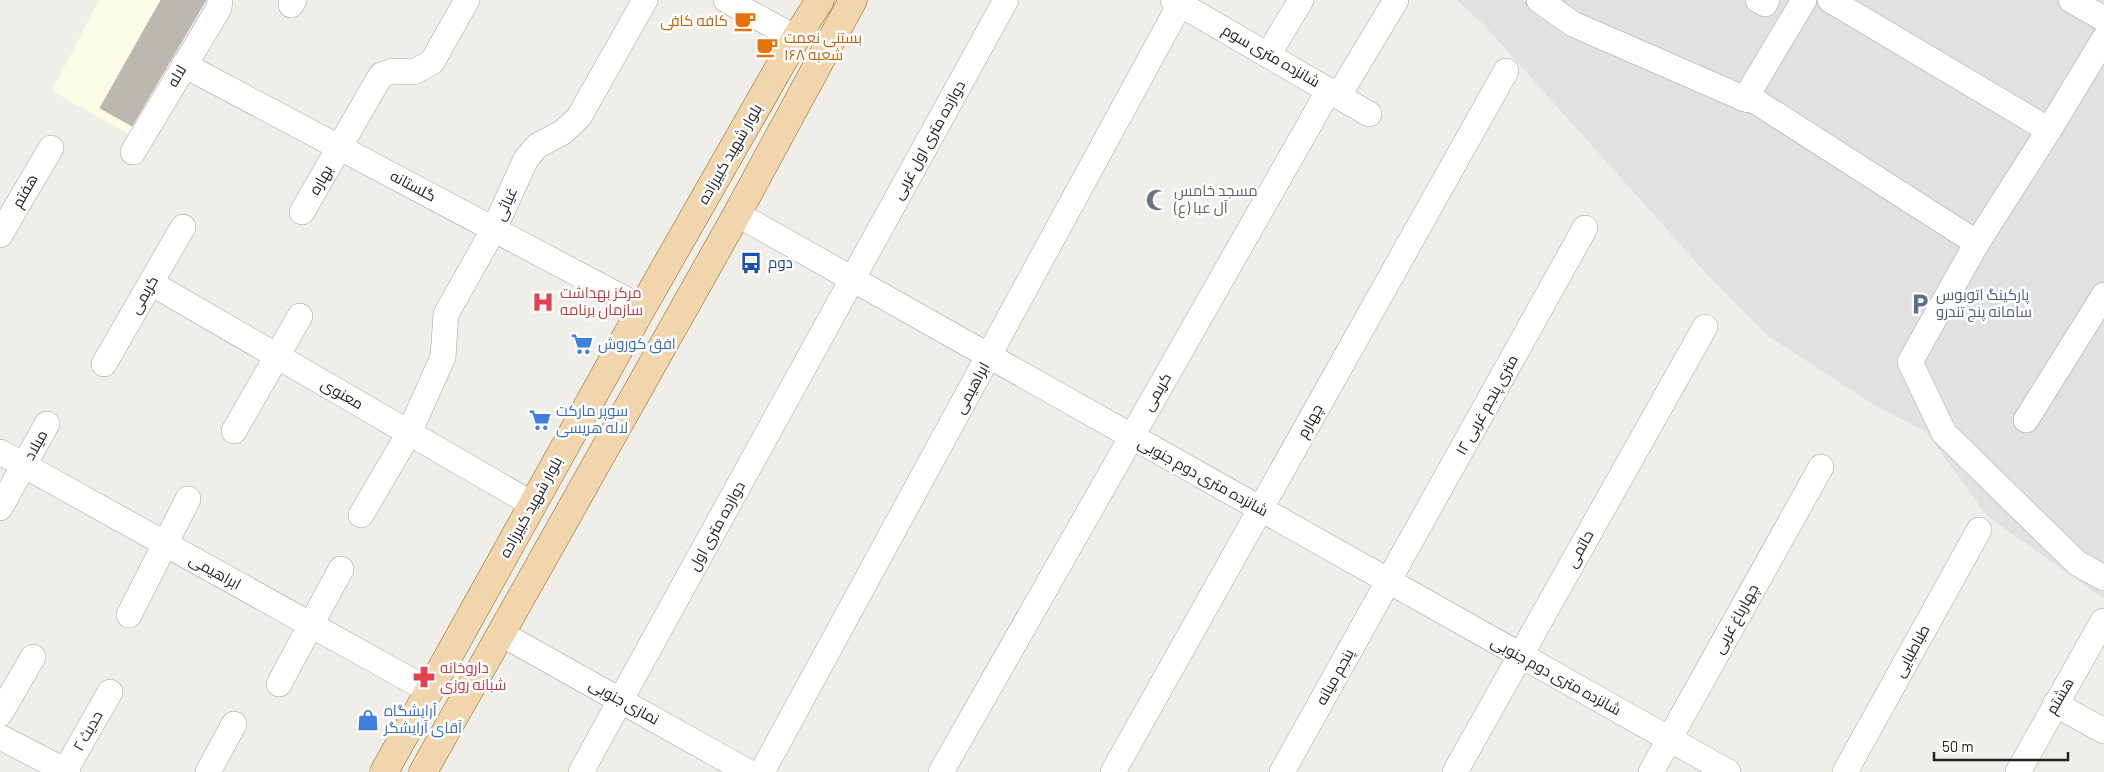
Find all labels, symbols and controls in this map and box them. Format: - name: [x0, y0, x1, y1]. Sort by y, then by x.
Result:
- cafe icon: کافه کافی: [732, 8, 758, 34]
- place label: کافه کافی: [660, 11, 728, 31]
- street label: شانزده متری سوم: [1218, 20, 1324, 92]
- place label: بستنی نعمت شعبه ۱۶۸: [784, 28, 862, 63]
- cafe icon: بستنی نعمت شعبه ۱۶۸: [754, 34, 780, 60]
- street label: لاله: [163, 61, 190, 90]
- street label: دوازده متری اول غربی: [888, 77, 970, 203]
- street label: بلوار شهید کبیرزاده: [693, 100, 767, 208]
- street label: بهاره: [305, 162, 337, 198]
- street label: گلستانه: [388, 166, 439, 205]
- street label: هفتم: [7, 170, 43, 212]
- place label: مسجد خامس آل عبا (ع): [1173, 181, 1258, 219]
- street label: غیاثی: [490, 184, 522, 224]
- mosque icon: مسجد خامس آل عبا (ع): [1144, 187, 1170, 213]
- bus stop icon: دوم: [738, 250, 764, 276]
- place label: دوم: [768, 253, 793, 273]
- street label: کریمی: [125, 272, 163, 318]
- place label: مرکز بهداشت سازمان برنامه: [560, 283, 643, 320]
- place label: پارکینگ اتوبوس سامانه پنج تندرو: [1936, 285, 2032, 323]
- hospital icon: مرکز بهداشت سازمان برنامه: [530, 289, 556, 315]
- parking icon: پارکینگ اتوبوس سامانه پنج تندرو: [1907, 291, 1933, 317]
- supermarket icon: افق کوروش: [569, 331, 595, 357]
- place label: افق کوروش: [598, 334, 676, 354]
- street label: ۱۲ متری پنجم غربی: [1451, 351, 1523, 459]
- street label: ابراهیمی: [950, 359, 994, 417]
- street label: کریمی: [1138, 369, 1176, 415]
- street label: معنوی: [317, 374, 367, 414]
- street label: چهارم: [1293, 400, 1327, 442]
- place label: سوپر مارکت لاله هریسی: [556, 401, 628, 438]
- supermarket icon: سوپر مارکت لاله هریسی: [527, 407, 553, 433]
- street label: میلاد: [20, 426, 51, 463]
- street label: شانزده متری دوم جنوبی: [1134, 433, 1272, 521]
- street label: بلوار شهید کبیرزاده: [495, 453, 567, 561]
- street label: دوازده متری اول: [684, 478, 750, 574]
- street label: حاتمی: [1562, 527, 1598, 571]
- street label: ابراهیمی: [186, 550, 244, 594]
- street label: چهارباغ غربی: [1709, 580, 1764, 658]
- street label: طباطبایی: [1889, 621, 1935, 681]
- street label: شانزده متری دوم جنوبی: [1487, 632, 1625, 720]
- street label: پنجم میانه: [1311, 645, 1359, 709]
- place label: داروخانه شبانه روزی: [440, 658, 506, 695]
- pharmacy icon: داروخانه شبانه روزی: [411, 664, 437, 690]
- street label: نمازی جنوبی: [585, 674, 663, 730]
- street label: هشتم: [2042, 674, 2078, 718]
- place label: آرایشگاه آقای آرایشگر: [383, 701, 462, 738]
- street label: حدیث ۲: [68, 707, 106, 754]
- shop icon: آرایشگاه آقای آرایشگر: [355, 707, 381, 733]
- scale bar: [1934, 730, 2068, 762]
- text: 50 m: [1942, 737, 1974, 755]

